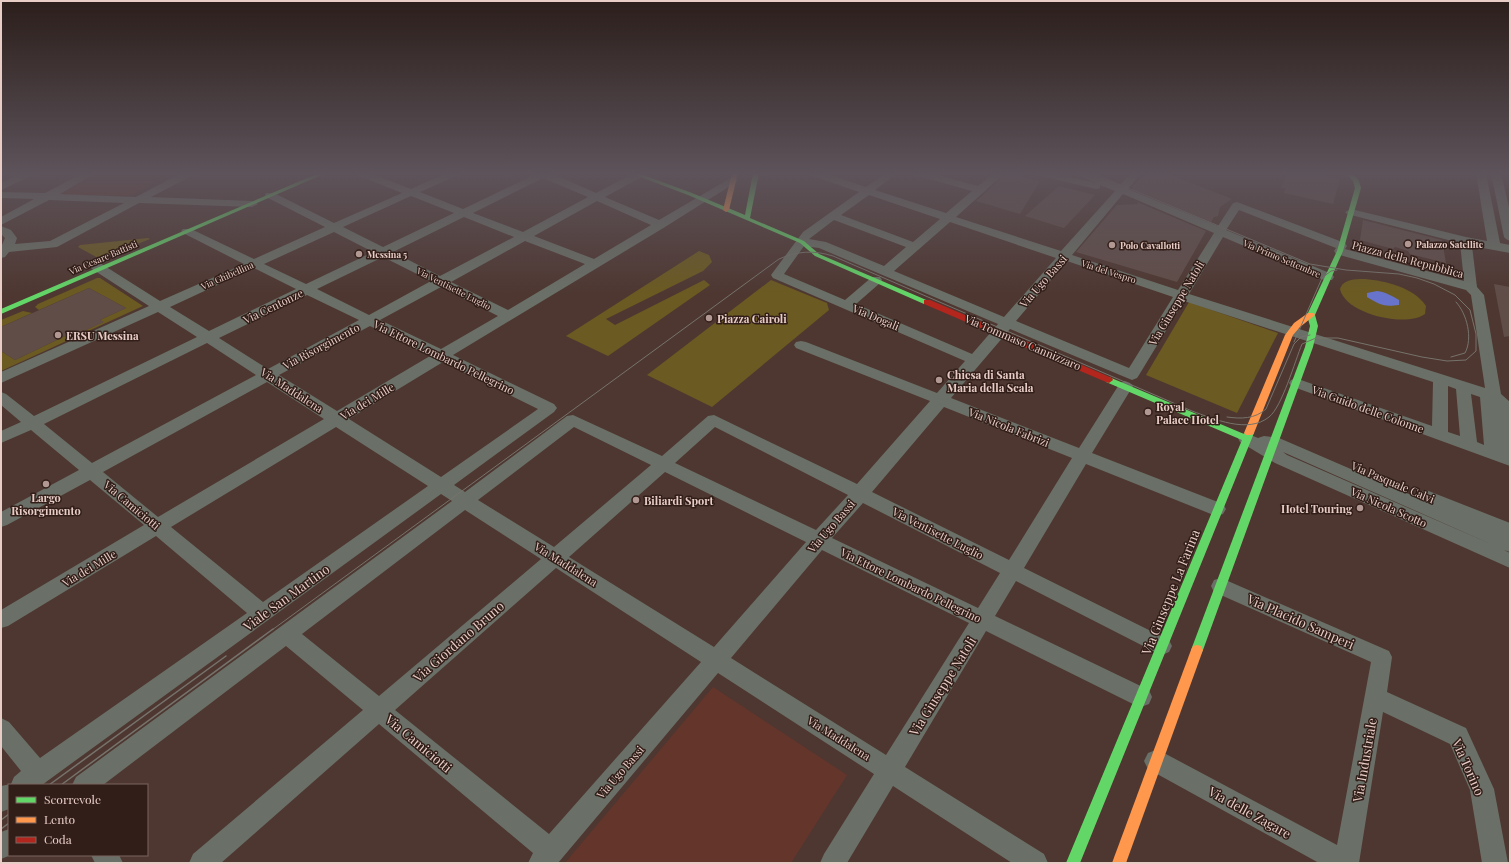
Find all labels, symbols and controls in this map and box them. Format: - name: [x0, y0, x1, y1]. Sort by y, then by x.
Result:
- street label: Via Primo Settembre: [1240, 236, 1323, 280]
- street label: Via Cesare Battisti: [66, 237, 139, 277]
- street label: Piazza della Repubblica: [1351, 237, 1466, 281]
- place label: Palazzo Satellite: [1416, 238, 1484, 250]
- place label: Polo Cavallotti: [1120, 239, 1180, 251]
- marker: Palazzo Satellite: [1403, 239, 1413, 249]
- marker: Polo Cavallotti: [1107, 240, 1117, 250]
- place label: Messina 5: [367, 248, 407, 260]
- marker: Messina 5: [354, 249, 364, 259]
- street label: Via Ugo Bassi: [1015, 252, 1070, 311]
- street label: Via del Vespro: [1079, 256, 1138, 285]
- street label: Via Ghibellina: [198, 258, 256, 292]
- street label: Via Giuseppe Natoli: [1144, 258, 1207, 349]
- street label: Via Ventisette Luglio: [414, 264, 493, 312]
- street label: Via Centonze: [240, 285, 306, 327]
- street label: Via Dogali: [849, 300, 902, 334]
- street label: Via Tommaso Cannizzaro: [962, 310, 1083, 373]
- place label: Piazza Cairoli: [717, 311, 787, 326]
- marker: Piazza Cairoli: [704, 313, 714, 323]
- street label: Via Ettore Lombardo Pellegrino: [370, 316, 517, 398]
- street label: Via Risorgimento: [279, 319, 362, 373]
- place label: ERSU Messina: [66, 328, 139, 343]
- marker: ERSU Messina: [53, 330, 63, 340]
- street label: Via Maddalena: [257, 364, 327, 416]
- place label: Chiesa di Santa Maria della Scala: [947, 367, 1034, 395]
- marker: Chiesa di Santa Maria della Scala: [934, 375, 944, 385]
- street label: Via dei Mille: [336, 379, 397, 423]
- street label: Via Guido delle Colonne: [1309, 381, 1426, 436]
- place label: Royal Palace Hotel: [1156, 399, 1219, 427]
- street label: Via Nicola Fabrizi: [966, 404, 1052, 450]
- marker: Royal Palace Hotel: [1143, 407, 1153, 417]
- street label: Via Pasquale Calvi: [1348, 457, 1437, 506]
- street label: Via Camiciotti: [100, 476, 163, 533]
- marker: Largo Risorgimento: [41, 479, 51, 489]
- street label: Via Nicola Scotto: [1348, 483, 1429, 531]
- place label: Largo Risorgimento: [11, 490, 81, 518]
- place label: Biliardi Sport: [644, 493, 713, 508]
- marker: Biliardi Sport: [631, 495, 641, 505]
- street label: Via Ugo Bassi: [803, 497, 858, 556]
- place label: Hotel Touring: [1281, 501, 1353, 516]
- street label: Via Ventisette Luglio: [889, 503, 986, 562]
- marker: Hotel Touring: [1355, 503, 1365, 513]
- street label: Via Giuseppe La Farina: [1137, 526, 1203, 658]
- street label: Via Maddalena: [531, 538, 601, 590]
- street label: Via Ettore Lombardo Pellegrino: [837, 544, 984, 626]
- street label: Via dei Mille: [58, 546, 119, 590]
- street label: Viale San Martino: [239, 560, 333, 635]
- street label: Via Placido Samperi: [1244, 589, 1357, 652]
- street label: Via Giordano Bruno: [408, 597, 507, 686]
- street label: Via Giuseppe Natoli: [904, 633, 979, 739]
- street label: Via Camiciotti: [381, 710, 456, 776]
- street label: Via Maddalena: [804, 712, 874, 764]
- street label: Via Industriale: [1348, 716, 1380, 804]
- street label: Via Torino: [1449, 735, 1489, 798]
- street label: Via Ugo Bassi: [592, 743, 647, 802]
- street label: Via delle Zagare: [1205, 782, 1295, 842]
- legend: [8, 784, 148, 856]
- text: Scorrevole: [44, 791, 101, 807]
- text: Lento: [44, 811, 76, 827]
- text: Coda: [44, 831, 72, 847]

